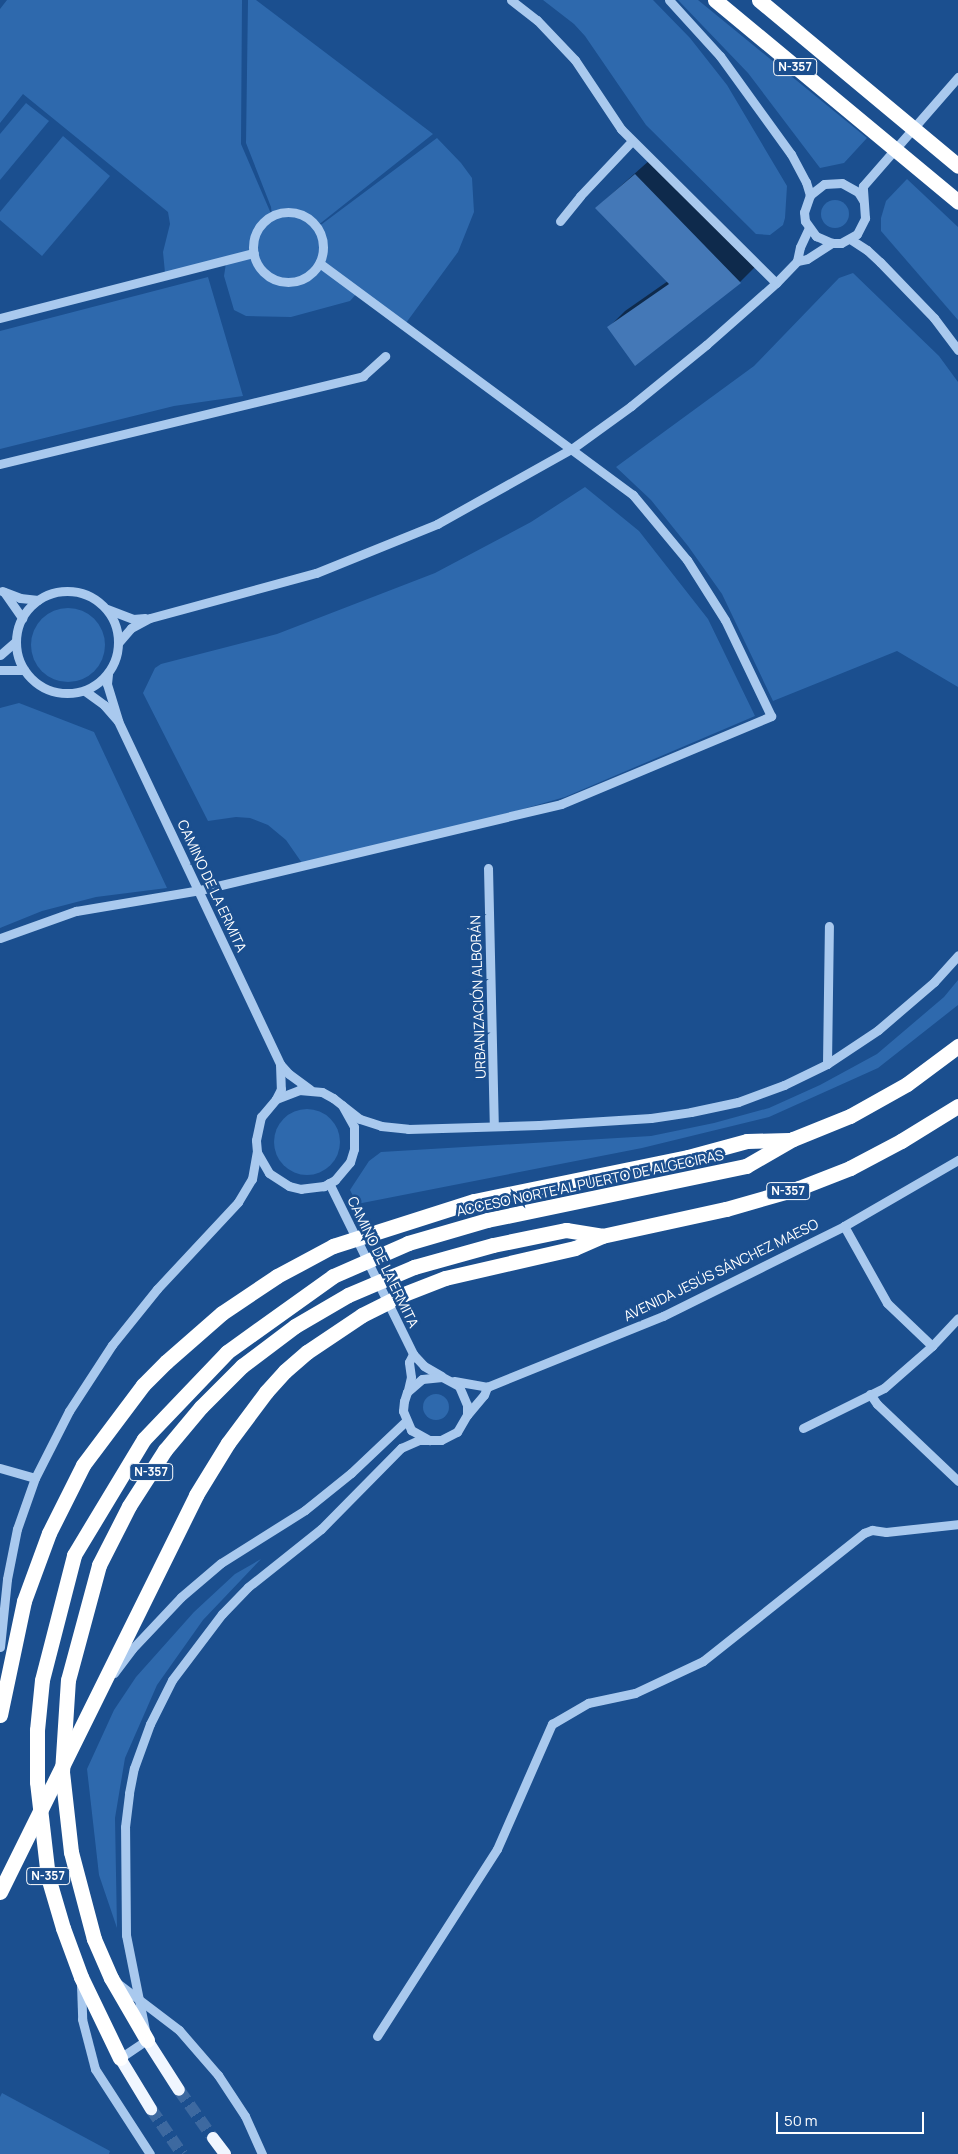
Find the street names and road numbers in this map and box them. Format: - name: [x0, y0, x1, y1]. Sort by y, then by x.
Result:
- road number: N-357: [772, 58, 818, 76]
- street label: CAMINO DE LA ERMITA: [174, 817, 250, 955]
- street label: URBANIZACIÓN ALBORÁN: [467, 915, 489, 1079]
- street label: ACCESO NORTE AL PUERTO DE ALGECIRAS: [455, 1146, 725, 1220]
- road number: N-357: [766, 1182, 810, 1200]
- street label: CAMINO DE LA ERMITA: [344, 1194, 422, 1330]
- street label: AVENIDA JESÚS SÁNCHEZ MAESO: [621, 1215, 821, 1325]
- road number: N-357: [128, 1462, 174, 1481]
- road number: N-357: [26, 1866, 70, 1885]

